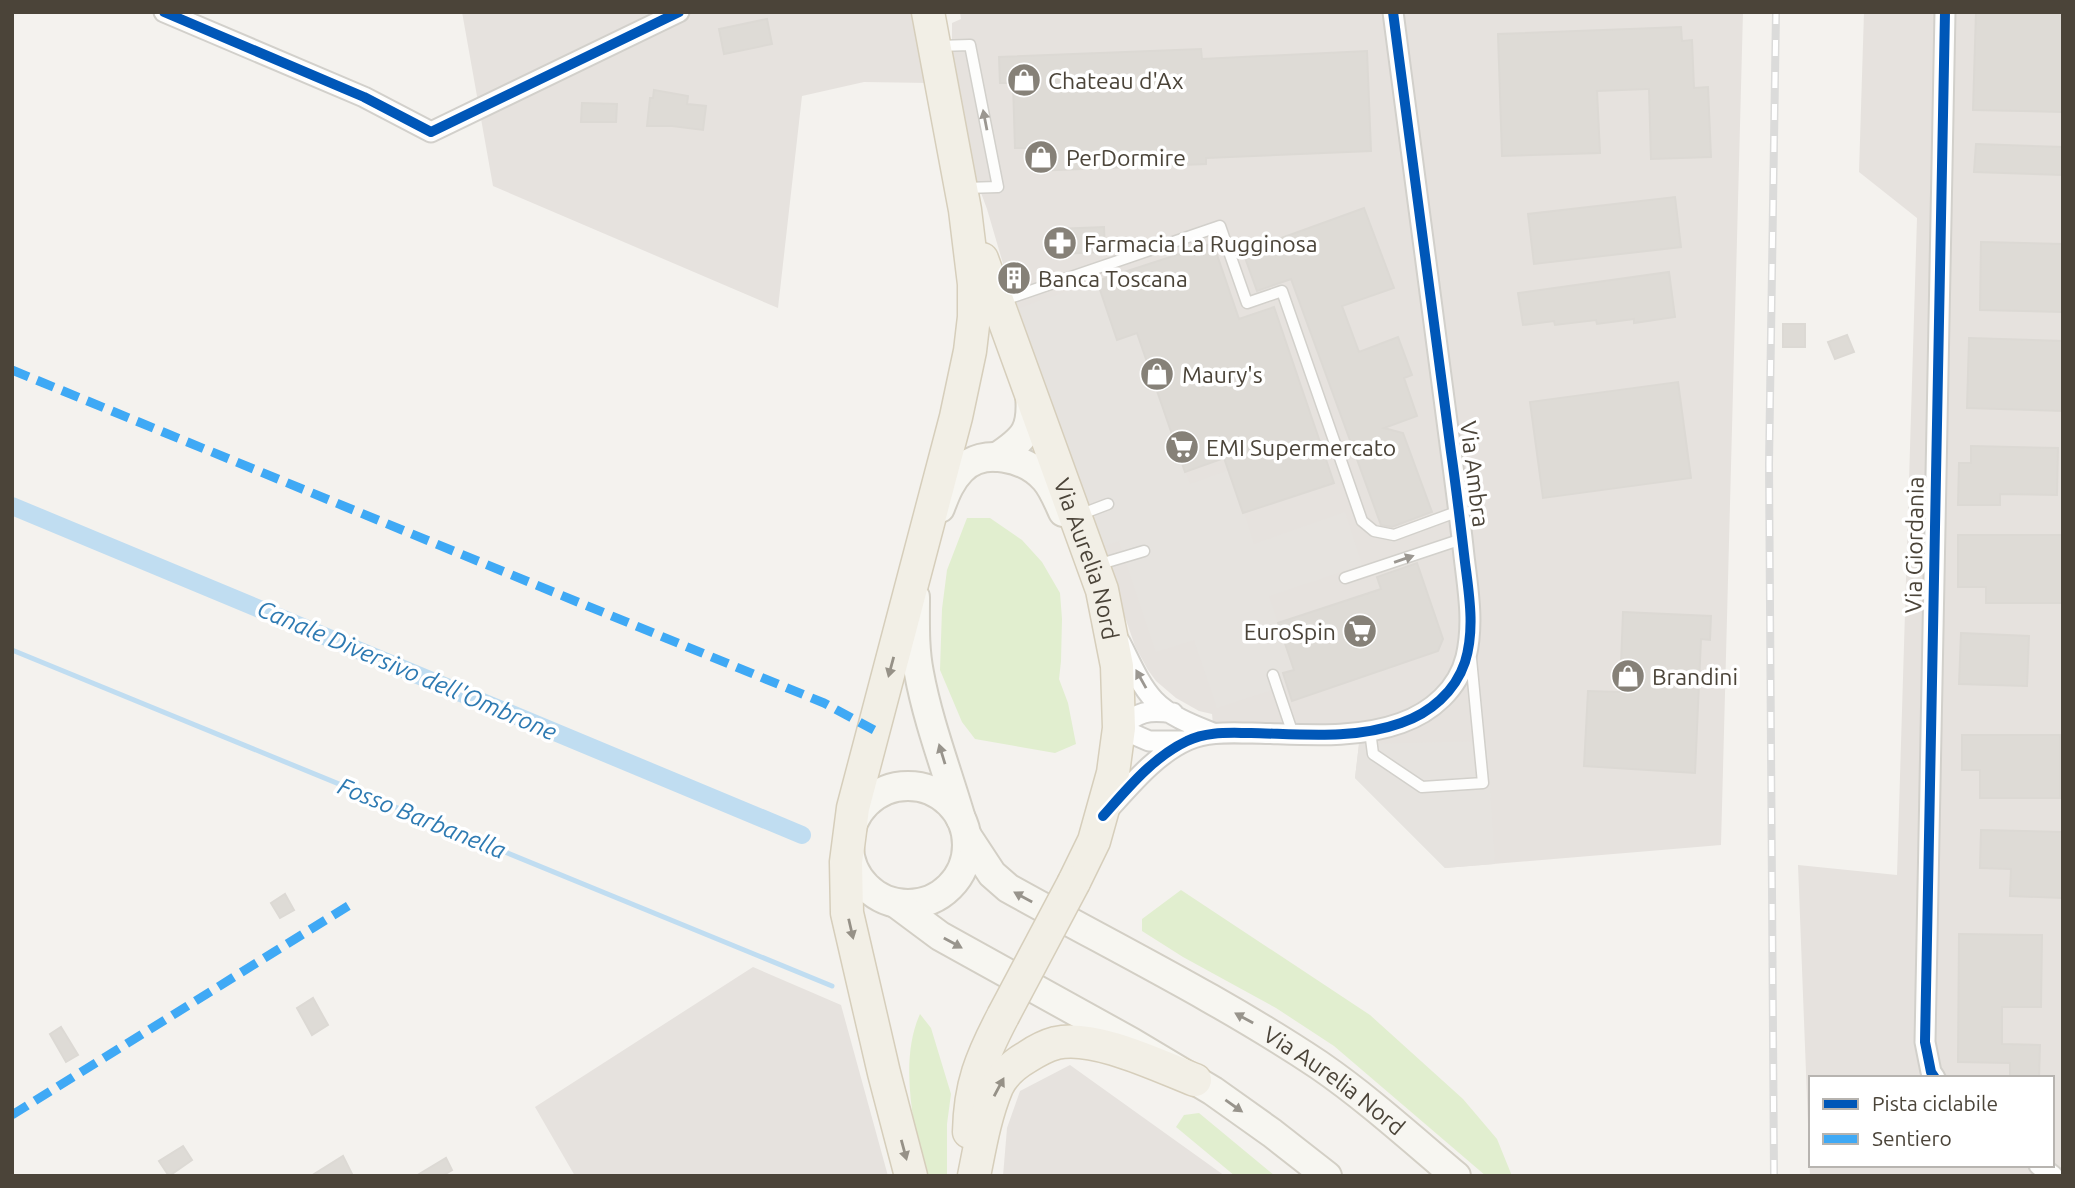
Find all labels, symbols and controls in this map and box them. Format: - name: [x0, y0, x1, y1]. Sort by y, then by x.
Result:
- shop icon: Chateau d'Ax: [1005, 61, 1043, 99]
- place label: Chateau d'Ax: [1048, 68, 1184, 93]
- one-way arrow: [979, 109, 990, 131]
- shop icon: PerDormire: [1022, 138, 1060, 176]
- place label: PerDormire: [1066, 145, 1186, 170]
- pharmacy icon: Farmacia La Rugginosa: [1041, 224, 1079, 262]
- place label: Farmacia La Rugginosa: [1084, 231, 1318, 256]
- building icon: Banca Toscana: [995, 259, 1033, 297]
- place label: Banca Toscana: [1038, 266, 1188, 291]
- shop icon: Maury's: [1138, 355, 1176, 393]
- place label: Maury's: [1182, 362, 1263, 387]
- street label: Via Ambra: [1456, 419, 1494, 529]
- supermarket icon: EMI Supermercato: [1163, 428, 1201, 466]
- place label: EMI Supermercato: [1206, 435, 1396, 460]
- street label: Via Aurelia Nord: [1050, 475, 1124, 642]
- street label: Via Giordania: [1900, 476, 1928, 614]
- one-way arrow: [1393, 553, 1414, 564]
- water label: Canale Diversivo dell'Ombrone: [253, 595, 561, 745]
- supermarket icon: EuroSpin: [1341, 612, 1379, 650]
- place label: EuroSpin: [1244, 619, 1336, 644]
- one-way arrow: [885, 656, 896, 678]
- shop icon: Brandini: [1609, 657, 1647, 695]
- place label: Brandini: [1652, 664, 1738, 689]
- one-way arrow: [1135, 669, 1146, 689]
- one-way arrow: [936, 743, 946, 764]
- water label: Fosso Barbanella: [334, 772, 510, 864]
- one-way arrow: [1014, 891, 1033, 903]
- one-way arrow: [845, 918, 856, 940]
- one-way arrow: [943, 937, 963, 949]
- one-way arrow: [1235, 1012, 1254, 1024]
- street label: Via Aurelia Nord: [1259, 1021, 1410, 1139]
- legend: [1809, 1076, 2054, 1167]
- one-way arrow: [993, 1077, 1005, 1097]
- text: Pista ciclabile: [1872, 1091, 1998, 1115]
- one-way arrow: [1225, 1099, 1243, 1113]
- text: Sentiero: [1872, 1126, 1952, 1150]
- one-way arrow: [900, 1140, 910, 1161]

